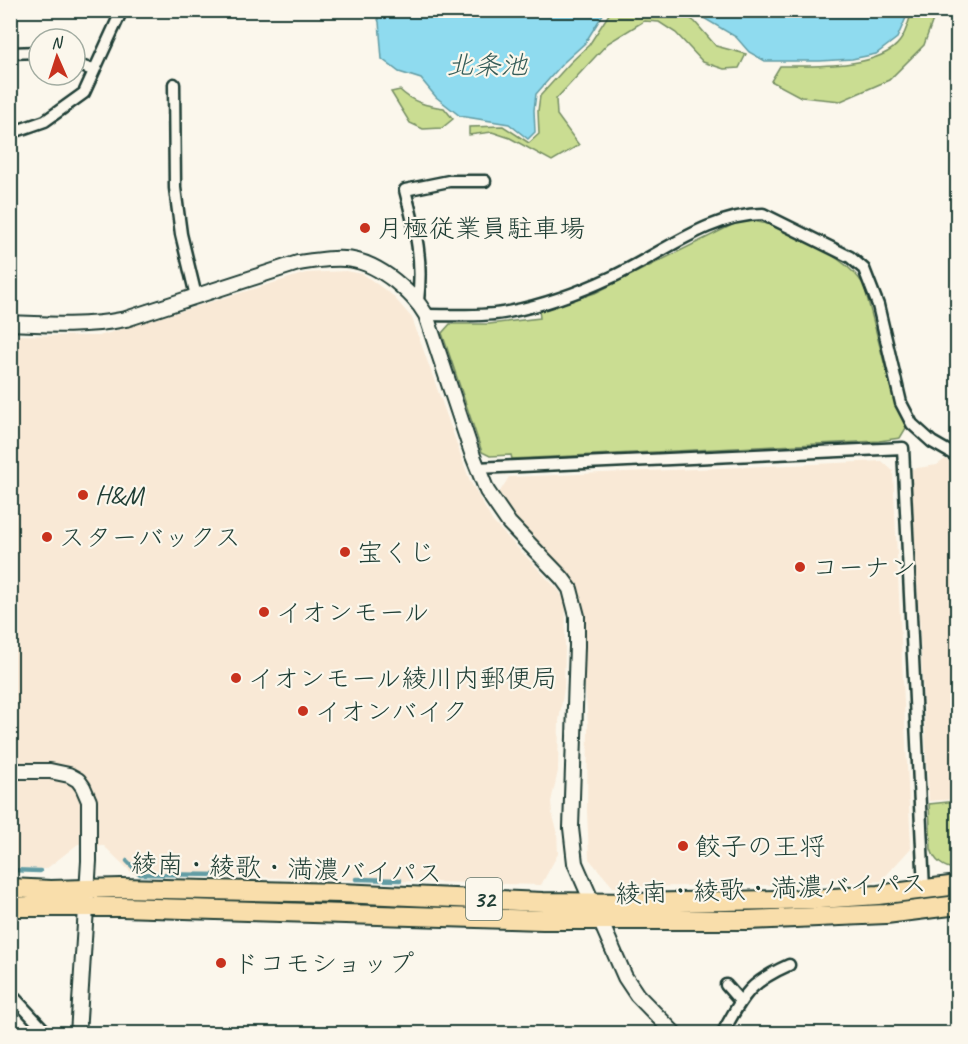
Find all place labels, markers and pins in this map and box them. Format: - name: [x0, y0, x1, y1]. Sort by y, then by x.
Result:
- place label: 月極従業員駐車場: [377, 212, 585, 245]
- marker: 月極従業員駐車場: [358, 221, 372, 235]
- place label: H&M: [95, 479, 145, 512]
- marker: H&M: [76, 488, 90, 502]
- place label: スターバックス: [59, 521, 241, 554]
- marker: スターバックス: [40, 530, 54, 544]
- place label: 宝くじ: [357, 536, 435, 569]
- marker: 宝くじ: [338, 545, 352, 559]
- place label: コーナン: [812, 551, 916, 584]
- marker: コーナン: [793, 560, 807, 574]
- place label: イオンモール: [276, 596, 429, 629]
- marker: イオンモール: [257, 605, 271, 619]
- place label: イオンモール綾川内郵便局: [248, 662, 557, 695]
- marker: イオンモール綾川内郵便局: [229, 671, 243, 685]
- place label: イオンバイク: [315, 695, 468, 728]
- marker: イオンバイク: [296, 704, 310, 718]
- place label: 餃子の王将: [695, 830, 825, 863]
- marker: 餃子の王将: [676, 839, 690, 853]
- place label: ドコモショップ: [233, 947, 414, 980]
- marker: ドコモショップ: [214, 956, 228, 970]

